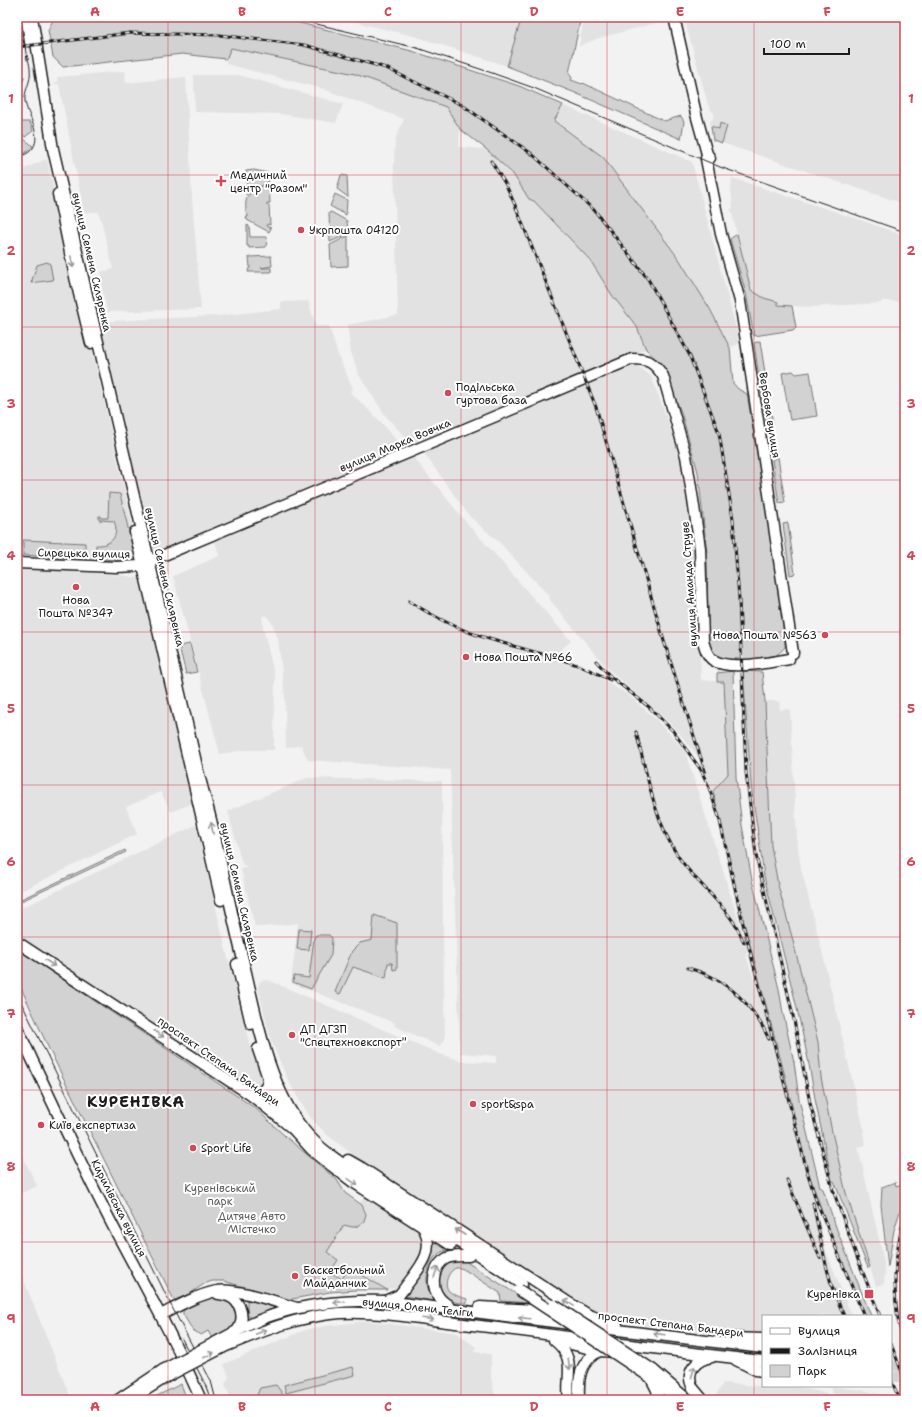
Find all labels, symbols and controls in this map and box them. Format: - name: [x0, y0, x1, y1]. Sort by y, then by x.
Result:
- text: A: [90, 3, 100, 20]
- text: B: [238, 3, 246, 20]
- text: C: [384, 3, 392, 20]
- text: D: [529, 3, 539, 20]
- text: E: [676, 3, 685, 20]
- text: F: [823, 3, 831, 20]
- scale bar: [764, 30, 849, 56]
- text: 100 m: [770, 36, 806, 52]
- text: 1: [8, 90, 14, 107]
- text: 1: [908, 90, 914, 107]
- place label: Медичний центр "Разом": [230, 168, 308, 196]
- marker: Медичний центр "Разом": [215, 175, 227, 187]
- street label: вулиця Семена Скляренка: [68, 191, 115, 333]
- place label: Укрпошта 04120: [309, 223, 399, 238]
- marker: Укрпошта 04120: [296, 225, 306, 235]
- text: 2: [6, 242, 16, 259]
- text: 2: [906, 242, 916, 259]
- one-way arrow: [68, 255, 76, 268]
- street label: Вербова вулиця: [755, 371, 784, 459]
- place label: Подільська гуртова база: [456, 380, 527, 408]
- marker: Подільська гуртова база: [443, 388, 453, 398]
- text: 3: [6, 395, 16, 412]
- text: 3: [906, 395, 916, 412]
- street label: вулиця Марка Вовчка: [337, 415, 453, 476]
- street label: вулиця Семена Скляренка: [141, 506, 188, 648]
- street label: вулиця Аманда Струве: [678, 521, 701, 647]
- street label: Сирецька вулиця: [37, 545, 131, 562]
- text: 4: [6, 547, 16, 564]
- text: 4: [906, 547, 916, 564]
- marker: Нова Пошта №347: [71, 582, 81, 592]
- place label: Нова Пошта №347: [39, 593, 113, 621]
- place label: Нова Пошта №563: [712, 628, 817, 643]
- marker: Нова Пошта №563: [820, 630, 830, 640]
- place label: Нова Пошта №66: [474, 650, 572, 665]
- marker: Нова Пошта №66: [461, 652, 471, 662]
- text: 5: [7, 700, 15, 717]
- text: 5: [907, 700, 915, 717]
- one-way arrow: [208, 821, 216, 834]
- street label: вулиця Семена Скляренка: [216, 821, 263, 963]
- text: 6: [6, 853, 16, 870]
- text: 6: [906, 853, 916, 870]
- one-way arrow: [44, 960, 56, 968]
- text: 7: [6, 1005, 16, 1022]
- text: 7: [906, 1005, 916, 1022]
- street label: проспект Степана Бандери: [154, 1013, 283, 1110]
- place label: ДП ДГЗП "Спецтехноекспорт": [300, 1022, 407, 1050]
- one-way arrow: [153, 1030, 164, 1038]
- marker: ДП ДГЗП "Спецтехноекспорт": [287, 1030, 297, 1040]
- district label: КУРЕНІВКА: [87, 1092, 185, 1112]
- place label: sport&spa: [481, 1097, 534, 1112]
- marker: sport&spa: [468, 1099, 478, 1109]
- place label: Київ експертиза: [49, 1118, 136, 1133]
- marker: Київ експертиза: [36, 1120, 46, 1130]
- place label: Sport Life: [201, 1141, 252, 1156]
- marker: Sport Life: [188, 1143, 198, 1153]
- street label: Кирилівська вулиця: [87, 1157, 150, 1260]
- text: 8: [6, 1158, 16, 1175]
- text: 8: [906, 1158, 916, 1175]
- one-way arrow: [348, 1178, 359, 1186]
- park label: Куренівський парк: [184, 1181, 256, 1209]
- park label: Дитяче Авто Містечко: [218, 1209, 286, 1237]
- one-way arrow: [455, 1228, 466, 1236]
- place label: Баскетбольний Майданчик: [303, 1263, 385, 1291]
- one-way arrow: [433, 1265, 440, 1278]
- marker: Баскетбольний Майданчик: [290, 1271, 300, 1281]
- place label: Куренівка: [807, 1287, 860, 1302]
- marker: Куренівка: [863, 1288, 875, 1300]
- street label: вулиця Олени Теліги: [362, 1294, 474, 1321]
- one-way arrow: [333, 1298, 346, 1305]
- one-way arrow: [563, 1299, 575, 1307]
- street label: проспект Степана Бандери: [597, 1308, 745, 1341]
- text: 9: [6, 1310, 16, 1327]
- text: 9: [906, 1310, 916, 1327]
- one-way arrow: [518, 1314, 531, 1322]
- legend: [762, 1315, 892, 1387]
- one-way arrow: [421, 1316, 434, 1323]
- text: Вулиця: [798, 1323, 840, 1339]
- one-way arrow: [254, 1328, 266, 1335]
- one-way arrow: [653, 1330, 666, 1338]
- text: Залізниця: [798, 1343, 857, 1359]
- one-way arrow: [203, 1351, 215, 1358]
- one-way arrow: [565, 1357, 572, 1370]
- text: Парк: [798, 1363, 827, 1379]
- one-way arrow: [690, 1365, 697, 1378]
- text: A: [90, 1398, 100, 1415]
- text: B: [238, 1398, 246, 1415]
- text: C: [384, 1398, 392, 1415]
- text: D: [529, 1398, 539, 1415]
- text: E: [676, 1398, 685, 1415]
- text: F: [823, 1398, 831, 1415]

